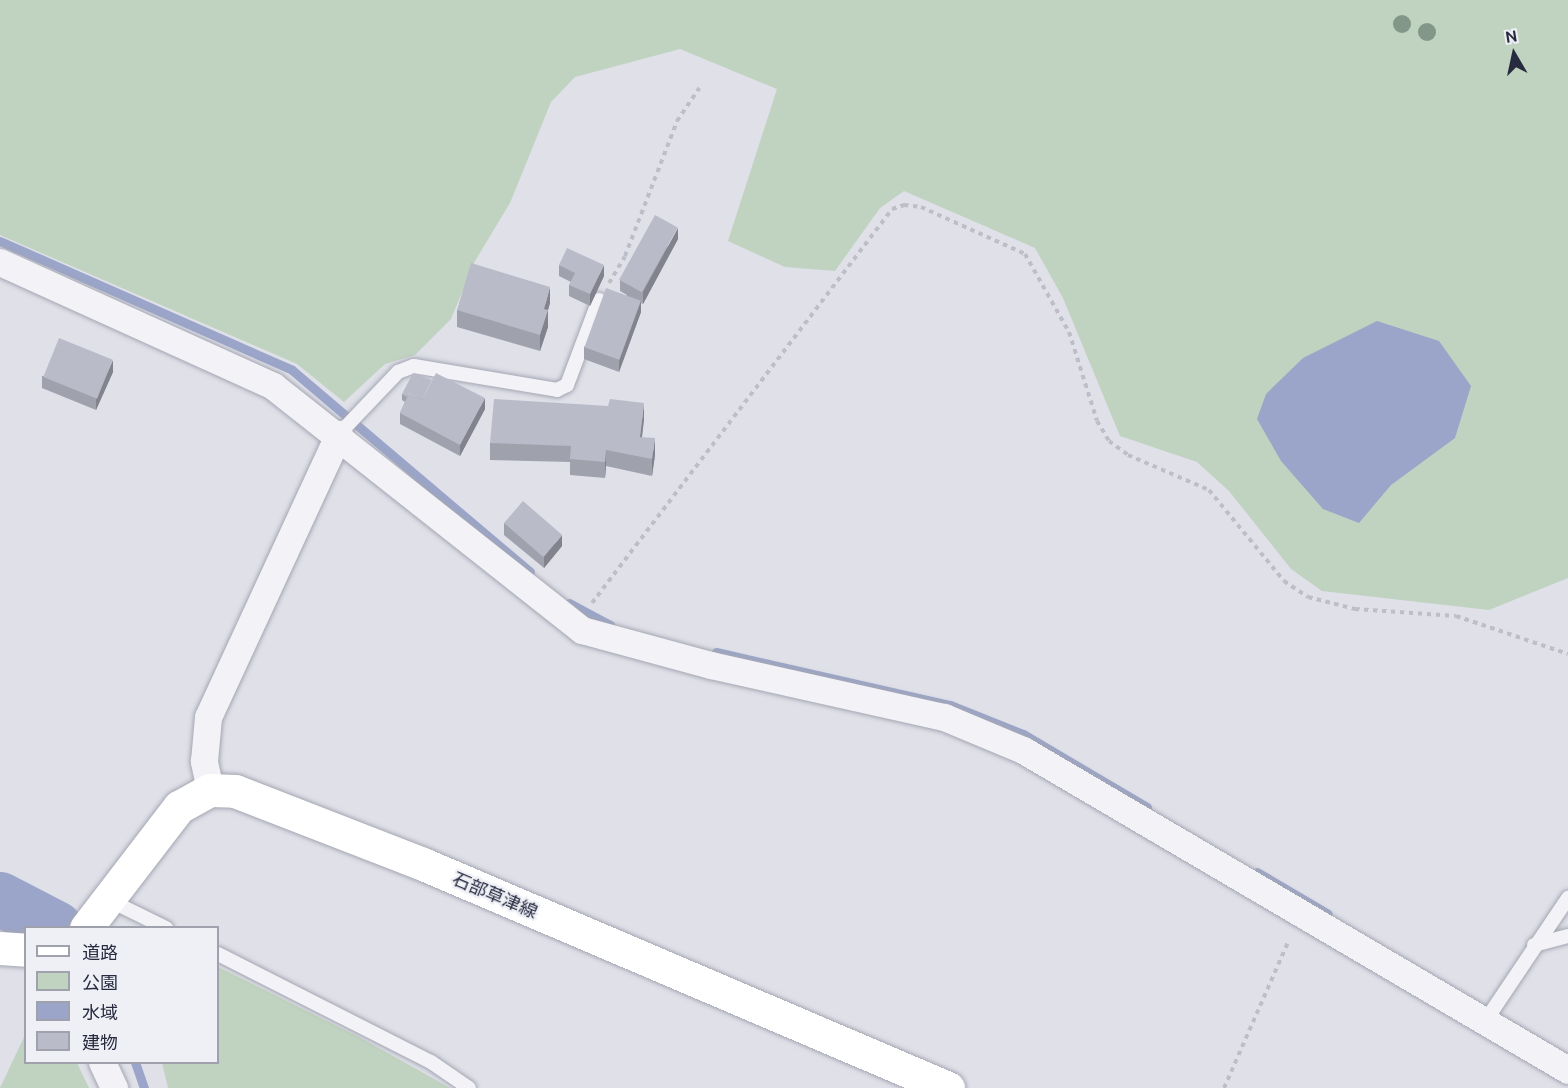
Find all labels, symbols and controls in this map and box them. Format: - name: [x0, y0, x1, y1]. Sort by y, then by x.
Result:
- north arrow: [1484, 24, 1544, 84]
- text: N: [1504, 26, 1518, 46]
- street label: 石部草津線: [449, 867, 541, 923]
- legend: [24, 926, 219, 1064]
- text: 道路: [82, 942, 118, 962]
- text: 公園: [82, 972, 118, 992]
- text: 水域: [82, 1002, 118, 1022]
- text: 建物: [82, 1032, 118, 1052]

